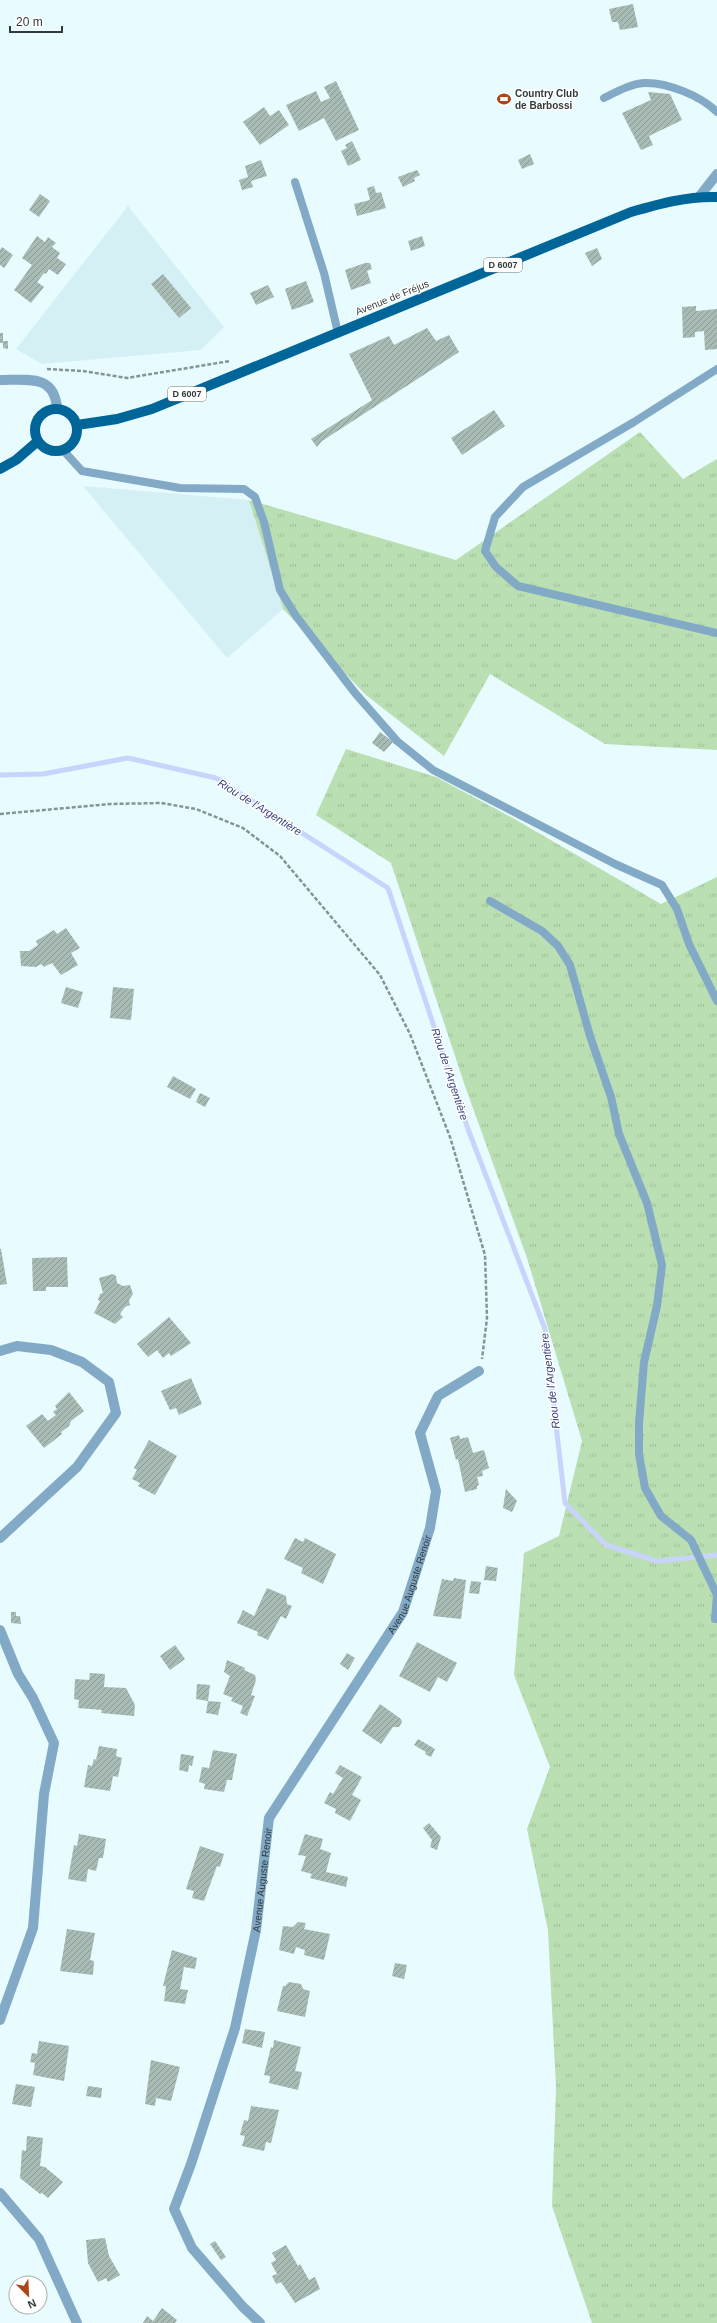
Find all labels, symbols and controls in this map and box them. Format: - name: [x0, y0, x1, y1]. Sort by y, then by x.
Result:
- scale bar: [10, 8, 62, 34]
- text: 20 m: [16, 15, 43, 29]
- place label: Country Club de Barbossi: [515, 88, 578, 111]
- sports icon: Country Club de Barbossi: [496, 91, 512, 107]
- road number: D 6007: [484, 258, 522, 272]
- street label: Avenue de Fréjus: [354, 278, 431, 317]
- road number: D 6007: [168, 387, 206, 401]
- water label: Riou de l'Argentière: [216, 776, 304, 838]
- water label: Riou de l'Argentière: [429, 1026, 471, 1122]
- water label: Riou de l'Argentière: [538, 1332, 562, 1430]
- street label: Avenue Auguste Renoir: [385, 1533, 434, 1636]
- street label: Avenue Auguste Renoir: [251, 1827, 274, 1933]
- north arrow: [8, 2275, 48, 2315]
- text: N: [26, 2297, 38, 2311]

